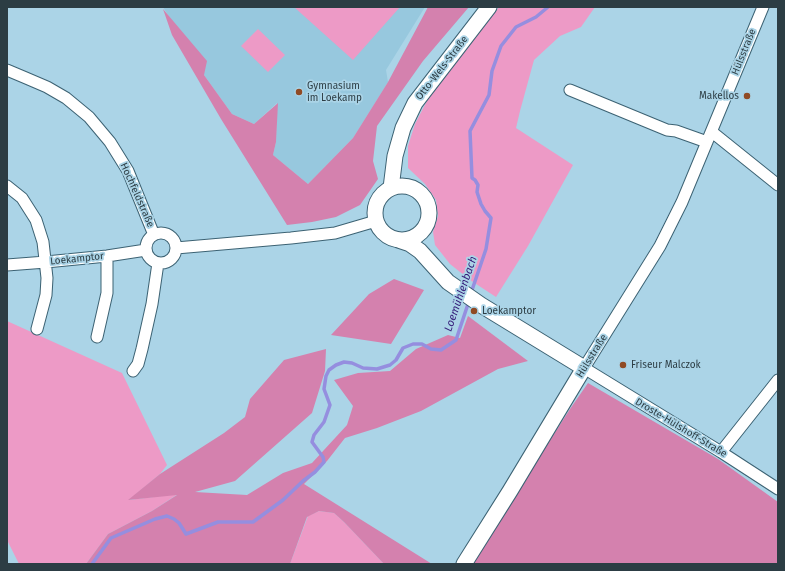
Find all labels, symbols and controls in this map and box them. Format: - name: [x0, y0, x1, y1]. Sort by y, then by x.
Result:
- street label: Hülsstraße: [729, 27, 759, 77]
- street label: Otto-Wels-Straße: [413, 34, 471, 102]
- place label: Gymnasium im Loekamp: [307, 80, 362, 104]
- marker: Gymnasium im Loekamp: [294, 87, 304, 97]
- place label: Makellos: [699, 90, 739, 102]
- marker: Makellos: [742, 91, 752, 101]
- street label: Hochfeldstraße: [117, 161, 157, 229]
- street label: Loekamptor: [49, 250, 105, 268]
- water label: Loemühlenbach: [442, 255, 480, 333]
- place label: Loekamptor: [482, 305, 536, 317]
- marker: Loekamptor: [469, 306, 479, 316]
- street label: Hülsstraße: [574, 332, 610, 380]
- place label: Friseur Malczok: [631, 359, 701, 371]
- marker: Friseur Malczok: [618, 360, 628, 370]
- street label: Droste-Hülshoff-Straße: [633, 396, 729, 460]

